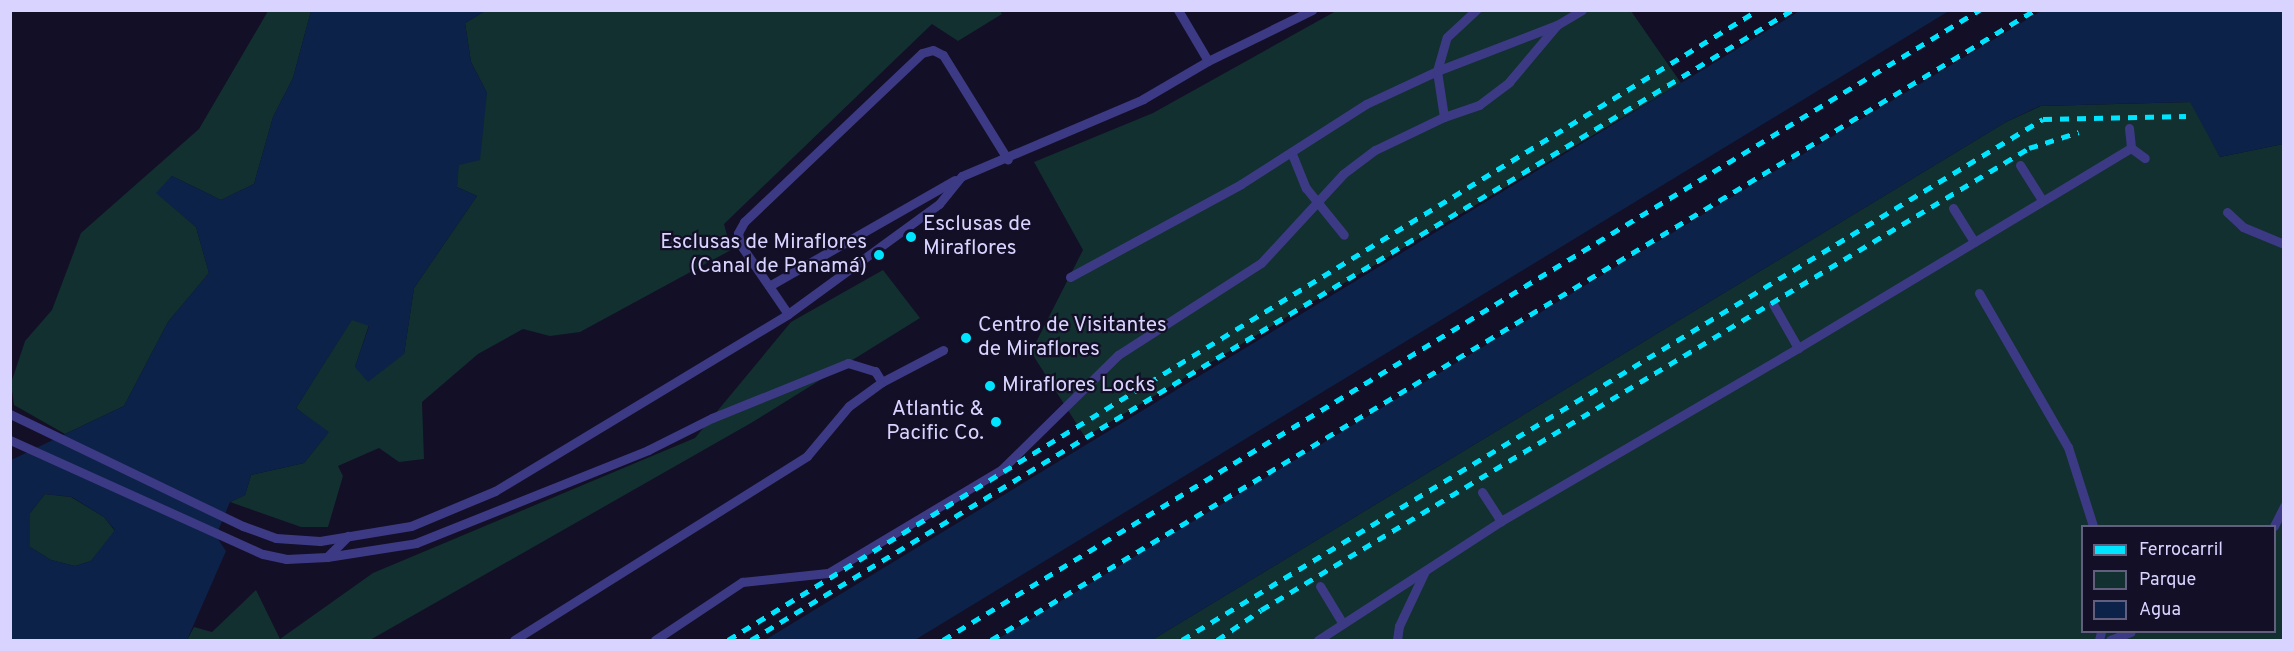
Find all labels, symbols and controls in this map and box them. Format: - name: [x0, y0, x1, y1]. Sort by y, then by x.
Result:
- place label: Esclusas de Miraflores: [923, 212, 1031, 262]
- place label: Esclusas de Miraflores (Canal de Panamá): [660, 230, 867, 280]
- marker: Esclusas de Miraflores: [904, 230, 918, 244]
- marker: Esclusas de Miraflores (Canal de Panamá): [872, 248, 886, 262]
- place label: Centro de Visitantes de Miraflores: [978, 313, 1168, 363]
- marker: Centro de Visitantes de Miraflores: [959, 331, 973, 345]
- place label: Miraflores Locks: [1002, 373, 1156, 399]
- marker: Miraflores Locks: [983, 379, 997, 393]
- place label: Atlantic & Pacific Co.: [886, 397, 984, 447]
- marker: Atlantic & Pacific Co.: [989, 415, 1003, 429]
- legend: [2081, 525, 2276, 633]
- text: Ferrocarril: [2139, 539, 2223, 562]
- text: Parque: [2139, 569, 2196, 592]
- text: Agua: [2139, 599, 2181, 622]

